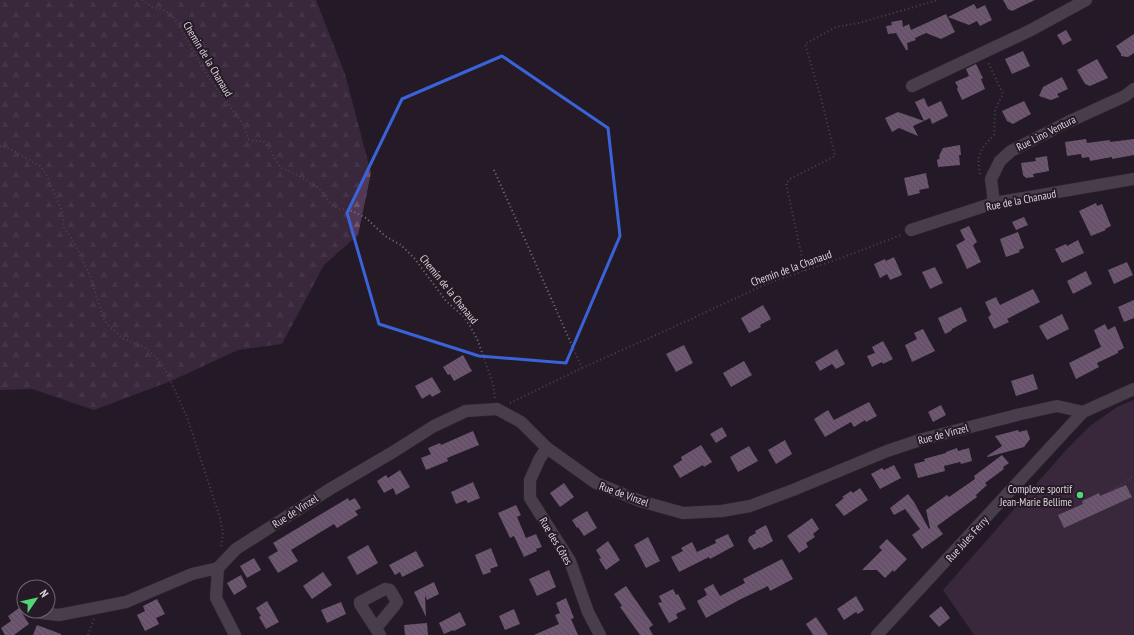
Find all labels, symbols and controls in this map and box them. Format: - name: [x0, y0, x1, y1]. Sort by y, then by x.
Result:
- street label: Chemin de la Chanaud: [180, 19, 236, 99]
- street label: Rue Lino Ventura: [1014, 112, 1078, 154]
- street label: Rue de la Chanaud: [985, 186, 1057, 214]
- street label: Chemin de la Chanaud: [749, 247, 834, 289]
- street label: Chemin de la Chanaud: [417, 252, 481, 327]
- street label: Rue de Vinzel: [916, 420, 970, 447]
- street label: Rue de Vinzel: [597, 479, 651, 510]
- place label: Complexe sportif Jean-Marie Bellime: [999, 482, 1073, 509]
- marker: Complexe sportif Jean-Marie Bellime: [1075, 490, 1085, 500]
- street label: Rue de Vinzel: [270, 491, 321, 531]
- street label: Rue Jules Ferry: [943, 513, 992, 565]
- street label: Rue des Côtes: [536, 515, 576, 568]
- north arrow: [16, 579, 56, 619]
- text: N: [37, 587, 52, 600]

